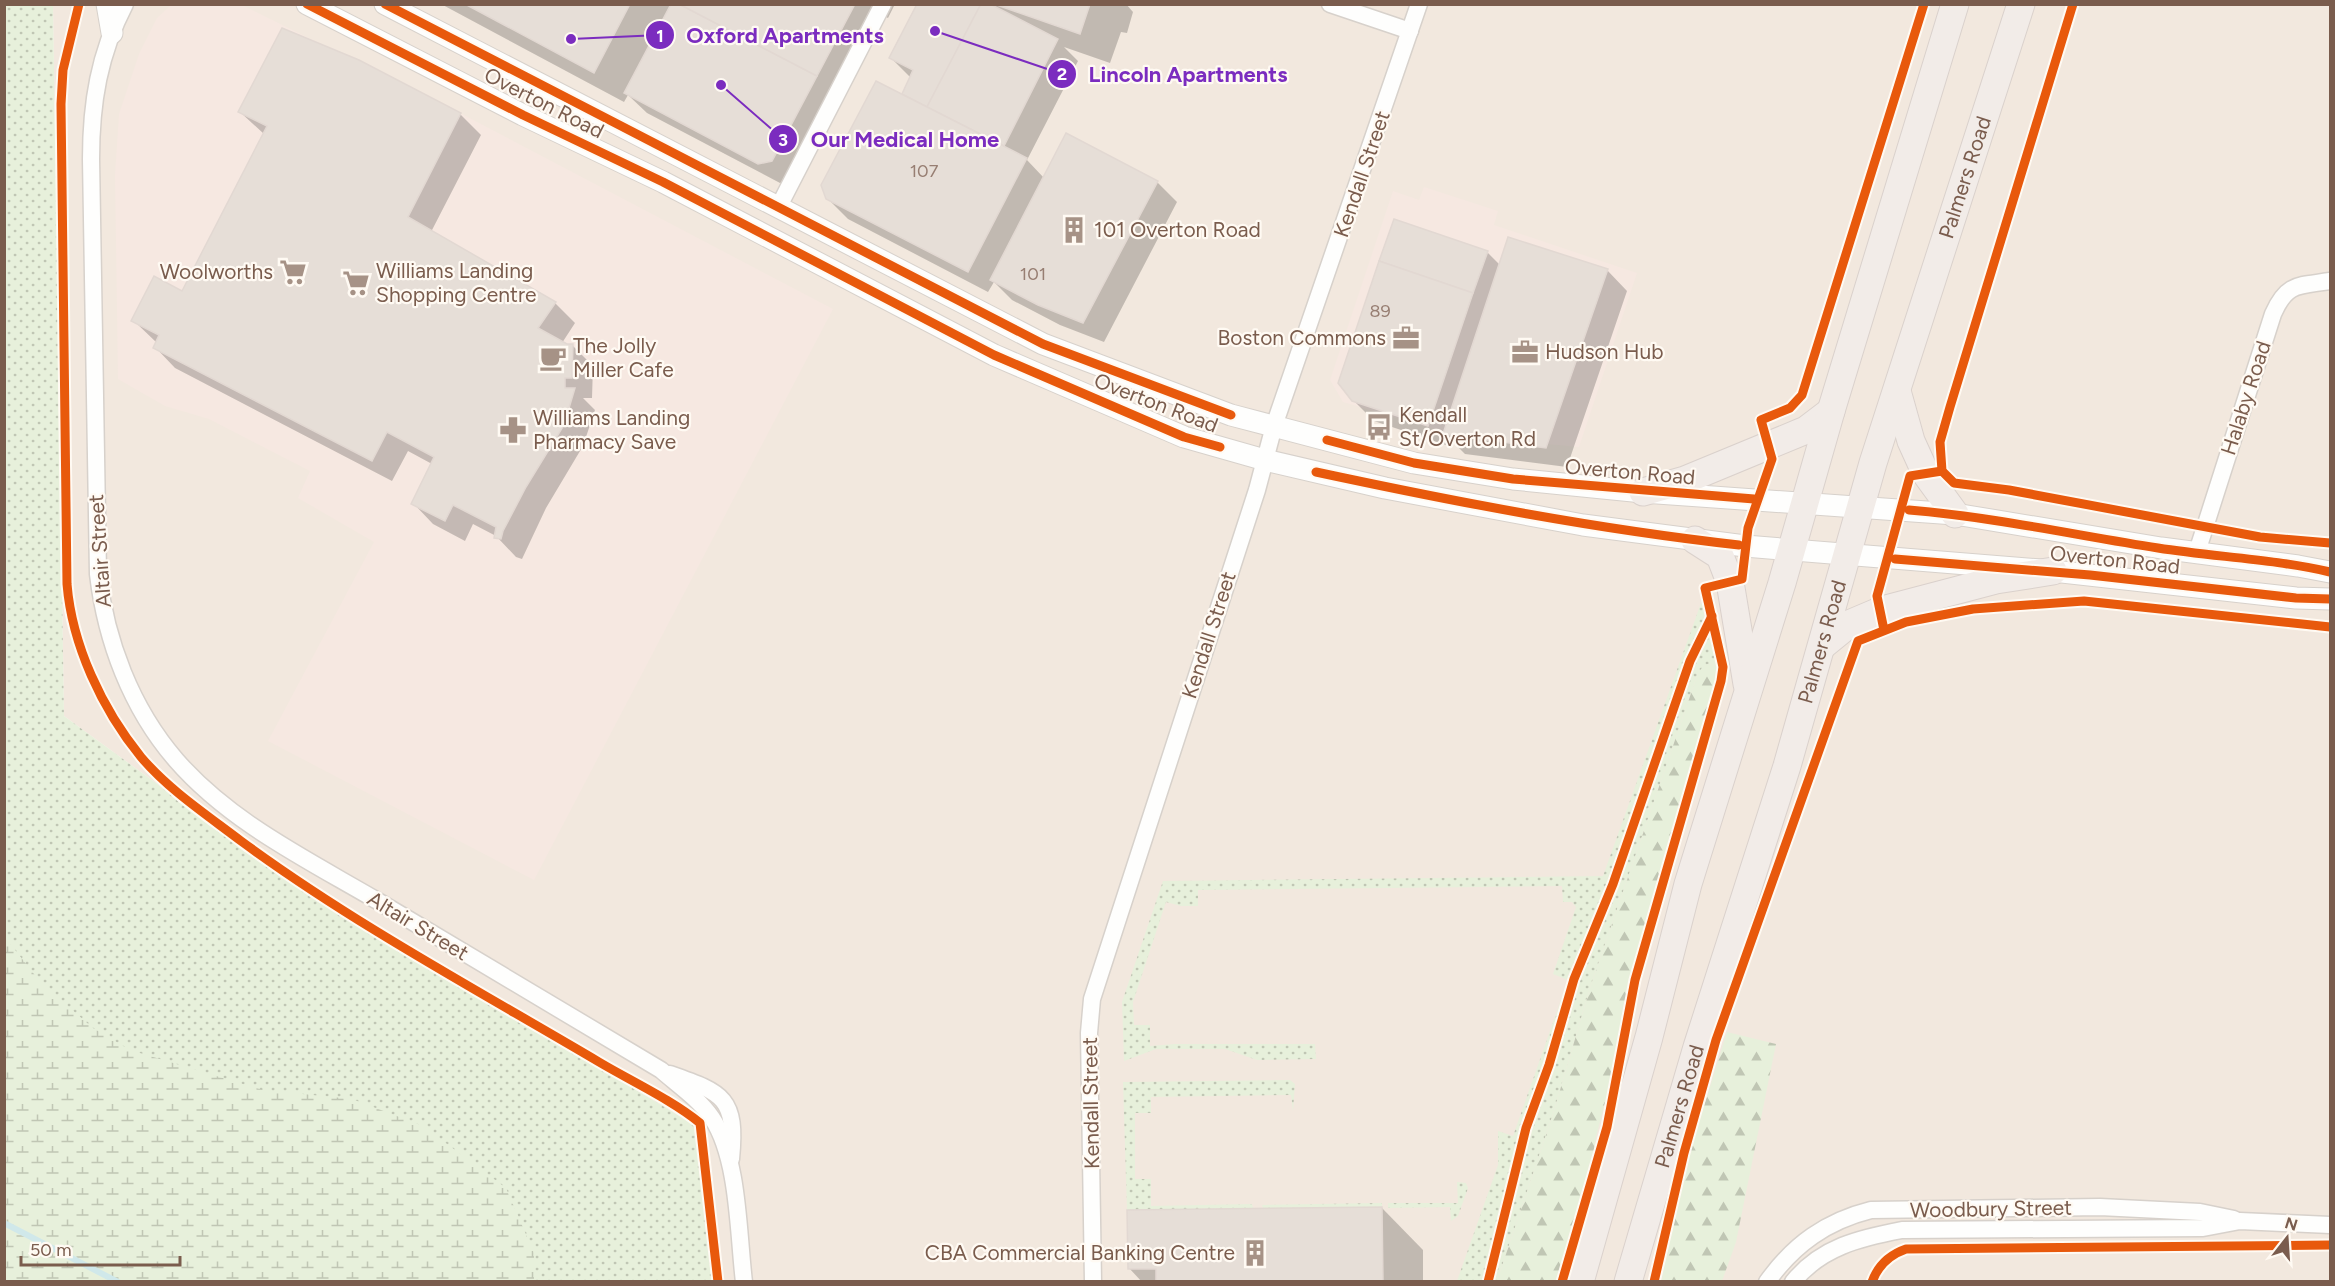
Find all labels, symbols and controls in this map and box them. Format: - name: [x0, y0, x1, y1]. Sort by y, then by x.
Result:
- callout: Oxford Apartments: [645, 15, 896, 55]
- text: Oxford Apartments: [686, 22, 884, 49]
- text: 1: [656, 25, 664, 47]
- callout: Lincoln Apartments: [1047, 54, 1299, 94]
- text: Lincoln Apartments: [1089, 61, 1287, 88]
- street label: Overton Road: [480, 62, 608, 143]
- text: 2: [1057, 63, 1067, 85]
- street label: Kendall Street: [1328, 107, 1395, 240]
- street label: Palmers Road: [1933, 113, 1996, 242]
- callout: Our Medical Home: [768, 119, 1011, 159]
- text: Our Medical Home: [811, 126, 999, 153]
- text: 3: [778, 129, 788, 151]
- house number: 107: [910, 160, 939, 182]
- building icon: 101 Overton Road: [1059, 215, 1089, 245]
- place label: 101 Overton Road: [1094, 217, 1261, 242]
- supermarket icon: Woolworths: [278, 257, 308, 287]
- place label: Williams Landing Shopping Centre: [376, 258, 537, 307]
- place label: Woolworths: [160, 259, 273, 284]
- house number: 101: [1020, 263, 1046, 285]
- supermarket icon: Williams Landing Shopping Centre: [341, 268, 371, 298]
- house number: 89: [1369, 300, 1391, 322]
- office icon: Boston Commons: [1391, 323, 1421, 353]
- place label: Boston Commons: [1217, 325, 1386, 350]
- place label: The Jolly Miller Cafe: [573, 333, 674, 382]
- office icon: Hudson Hub: [1510, 337, 1540, 367]
- street label: Halaby Road: [2215, 338, 2276, 458]
- place label: Hudson Hub: [1545, 339, 1663, 364]
- cafe icon: The Jolly Miller Cafe: [538, 343, 568, 373]
- street label: Overton Road: [1091, 367, 1222, 438]
- place label: Kendall St/Overton Rd: [1399, 402, 1536, 451]
- place label: Williams Landing Pharmacy Save: [533, 405, 690, 454]
- bus stop icon: Kendall St/Overton Rd: [1364, 412, 1394, 442]
- pharmacy icon: Williams Landing Pharmacy Save: [498, 415, 528, 445]
- street label: Overton Road: [1564, 453, 1696, 490]
- street label: Altair Street: [83, 494, 116, 608]
- street label: Overton Road: [2049, 540, 2181, 579]
- street label: Kendall Street: [1176, 568, 1241, 702]
- street label: Palmers Road: [1792, 577, 1851, 706]
- street label: Altair Street: [363, 886, 473, 966]
- street label: Kendall Street: [1077, 1037, 1104, 1169]
- street label: Palmers Road: [1649, 1042, 1709, 1171]
- street label: Woodbury Street: [1910, 1195, 2072, 1222]
- north arrow: [2257, 1208, 2317, 1268]
- text: N: [2283, 1213, 2300, 1235]
- scale bar: [21, 1229, 180, 1267]
- building icon: CBA Commercial Banking Centre: [1240, 1238, 1270, 1268]
- text: 50 m: [30, 1239, 72, 1261]
- place label: CBA Commercial Banking Centre: [925, 1240, 1235, 1265]

